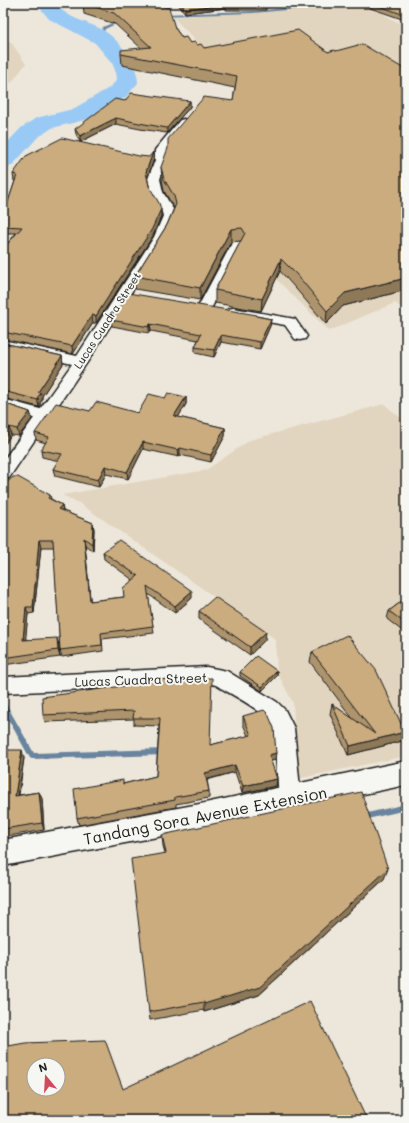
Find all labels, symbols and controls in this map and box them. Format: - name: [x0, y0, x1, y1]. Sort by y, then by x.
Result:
- street label: Lucas Cuadra Street: [70, 269, 144, 371]
- street label: Lucas Cuadra Street: [74, 668, 208, 690]
- street label: Tandang Sora Avenue Extension: [82, 781, 328, 849]
- north arrow: [26, 1057, 66, 1097]
- text: N: [36, 1059, 49, 1075]

